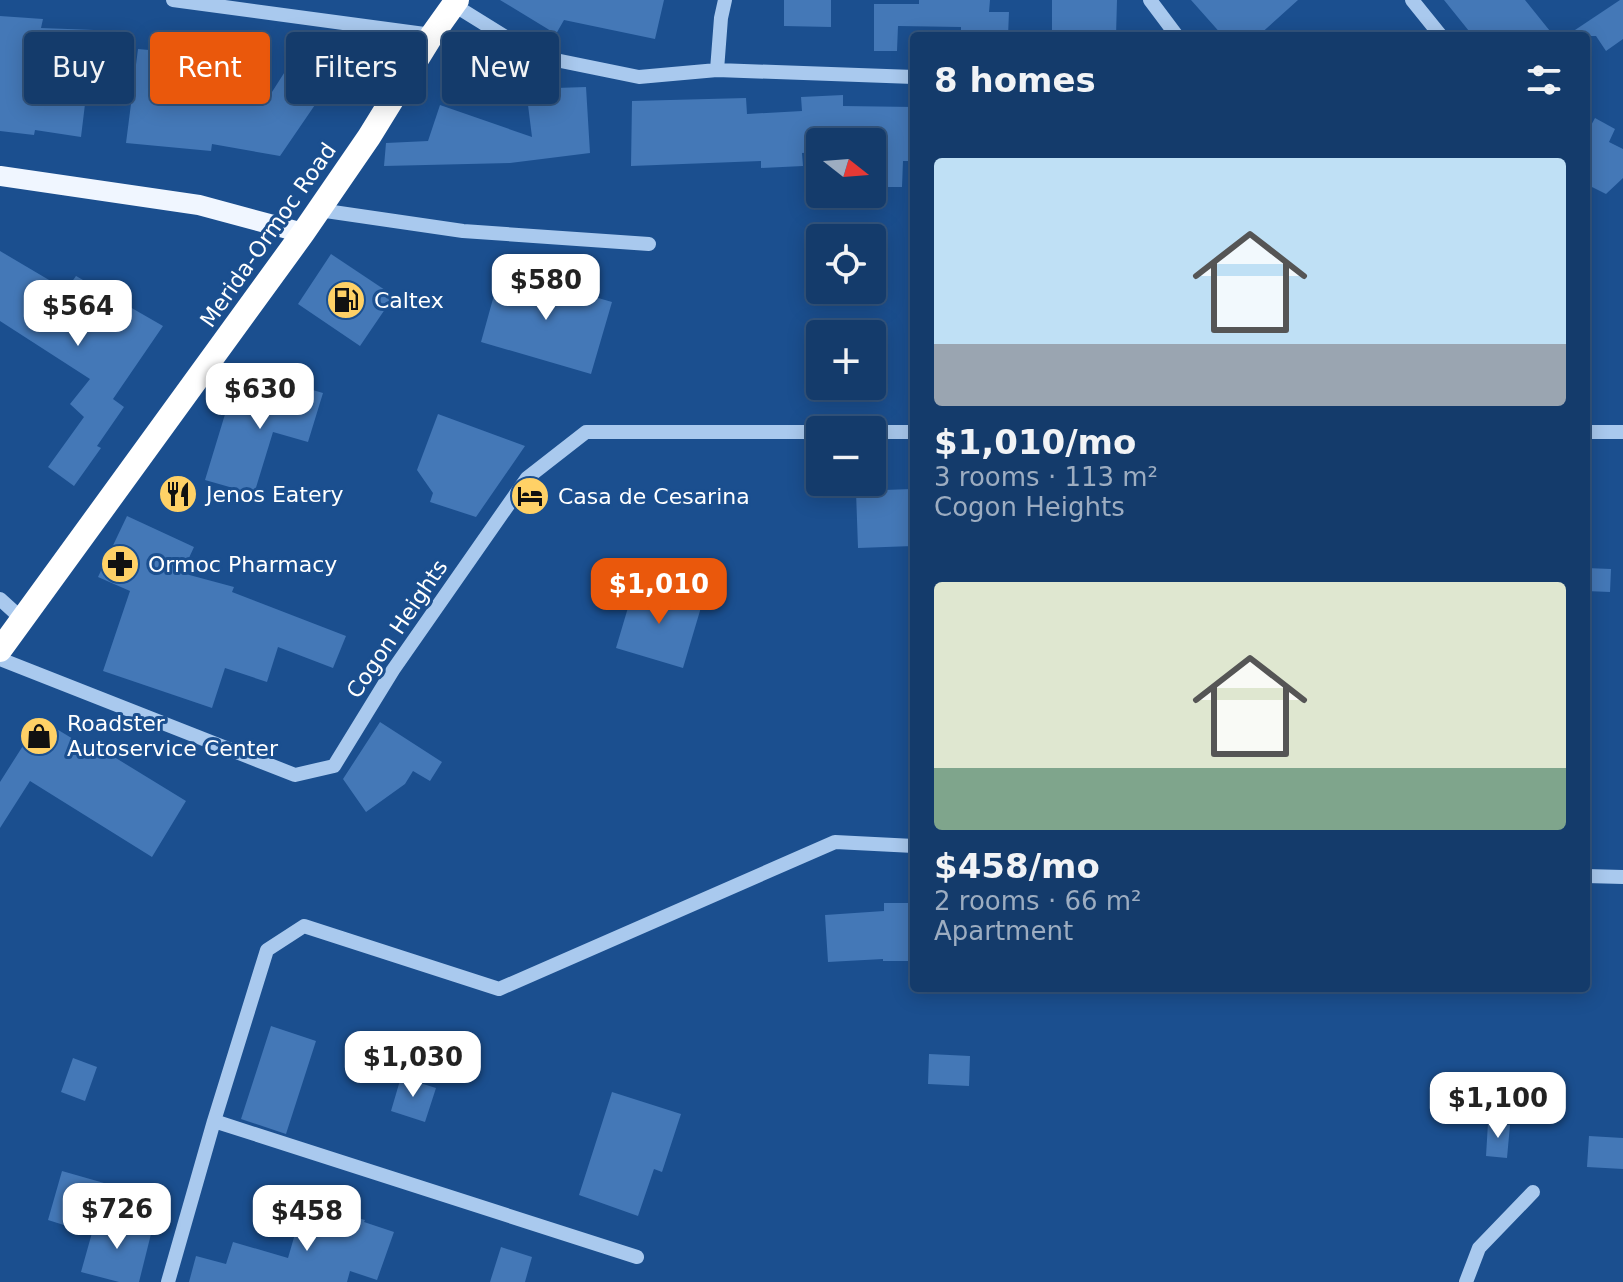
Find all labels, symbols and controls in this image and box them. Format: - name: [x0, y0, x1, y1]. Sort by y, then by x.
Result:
- chip: Buy: [24, 32, 134, 104]
- chip: Rent: [150, 32, 270, 104]
- chip: Filters: [286, 32, 426, 104]
- chip: New: [442, 32, 559, 104]
- icon: filters: [1522, 58, 1566, 102]
- text: 8 homes: [934, 60, 1096, 100]
- north arrow: [806, 128, 886, 208]
- map controls: [806, 128, 886, 496]
- street label: Merida-Ormoc Road: [195, 138, 341, 332]
- icon: home: [1178, 210, 1322, 354]
- button: locate: [806, 224, 886, 304]
- pin: $580: [499, 254, 593, 322]
- text: $580: [510, 265, 582, 295]
- fuel station icon: Caltex: [325, 279, 367, 321]
- pin: $564: [31, 280, 125, 348]
- place label: Caltex: [374, 288, 444, 313]
- text: $564: [42, 291, 114, 321]
- button: +: [806, 320, 886, 400]
- pin: $630: [213, 363, 307, 431]
- text: $630: [224, 374, 296, 404]
- button: −: [806, 416, 886, 496]
- text: $1,010/mo: [934, 422, 1136, 462]
- text: 3 rooms · 113 m²: [934, 462, 1158, 492]
- restaurant icon: Jenos Eatery: [157, 473, 199, 515]
- hotel icon: Casa de Cesarina: [509, 475, 551, 517]
- place label: Jenos Eatery: [204, 482, 344, 507]
- place label: Casa de Cesarina: [558, 484, 750, 509]
- text: Cogon Heights: [934, 492, 1125, 522]
- pharmacy icon: Ormoc Pharmacy: [99, 543, 141, 585]
- place label: Ormoc Pharmacy: [148, 552, 337, 577]
- street label: Cogon Heights: [342, 555, 452, 703]
- pin: $1,010: [594, 558, 724, 626]
- text: $1,010: [609, 569, 709, 599]
- icon: home: [1178, 634, 1322, 778]
- place label: Roadster Autoservice Center: [67, 711, 279, 761]
- shop icon: Roadster Autoservice Center: [18, 715, 60, 757]
- text: $458/mo: [934, 846, 1100, 886]
- text: 2 rooms · 66 m²: [934, 886, 1142, 916]
- text: Apartment: [934, 916, 1073, 946]
- pin: $1,030: [348, 1031, 478, 1099]
- text: $1,030: [363, 1042, 463, 1072]
- pin: $1,100: [1433, 1072, 1563, 1140]
- text: $1,100: [1448, 1083, 1548, 1113]
- pin: $726: [70, 1183, 164, 1251]
- pin: $458: [260, 1185, 354, 1253]
- text: $726: [81, 1194, 153, 1224]
- text: $458: [271, 1196, 343, 1226]

